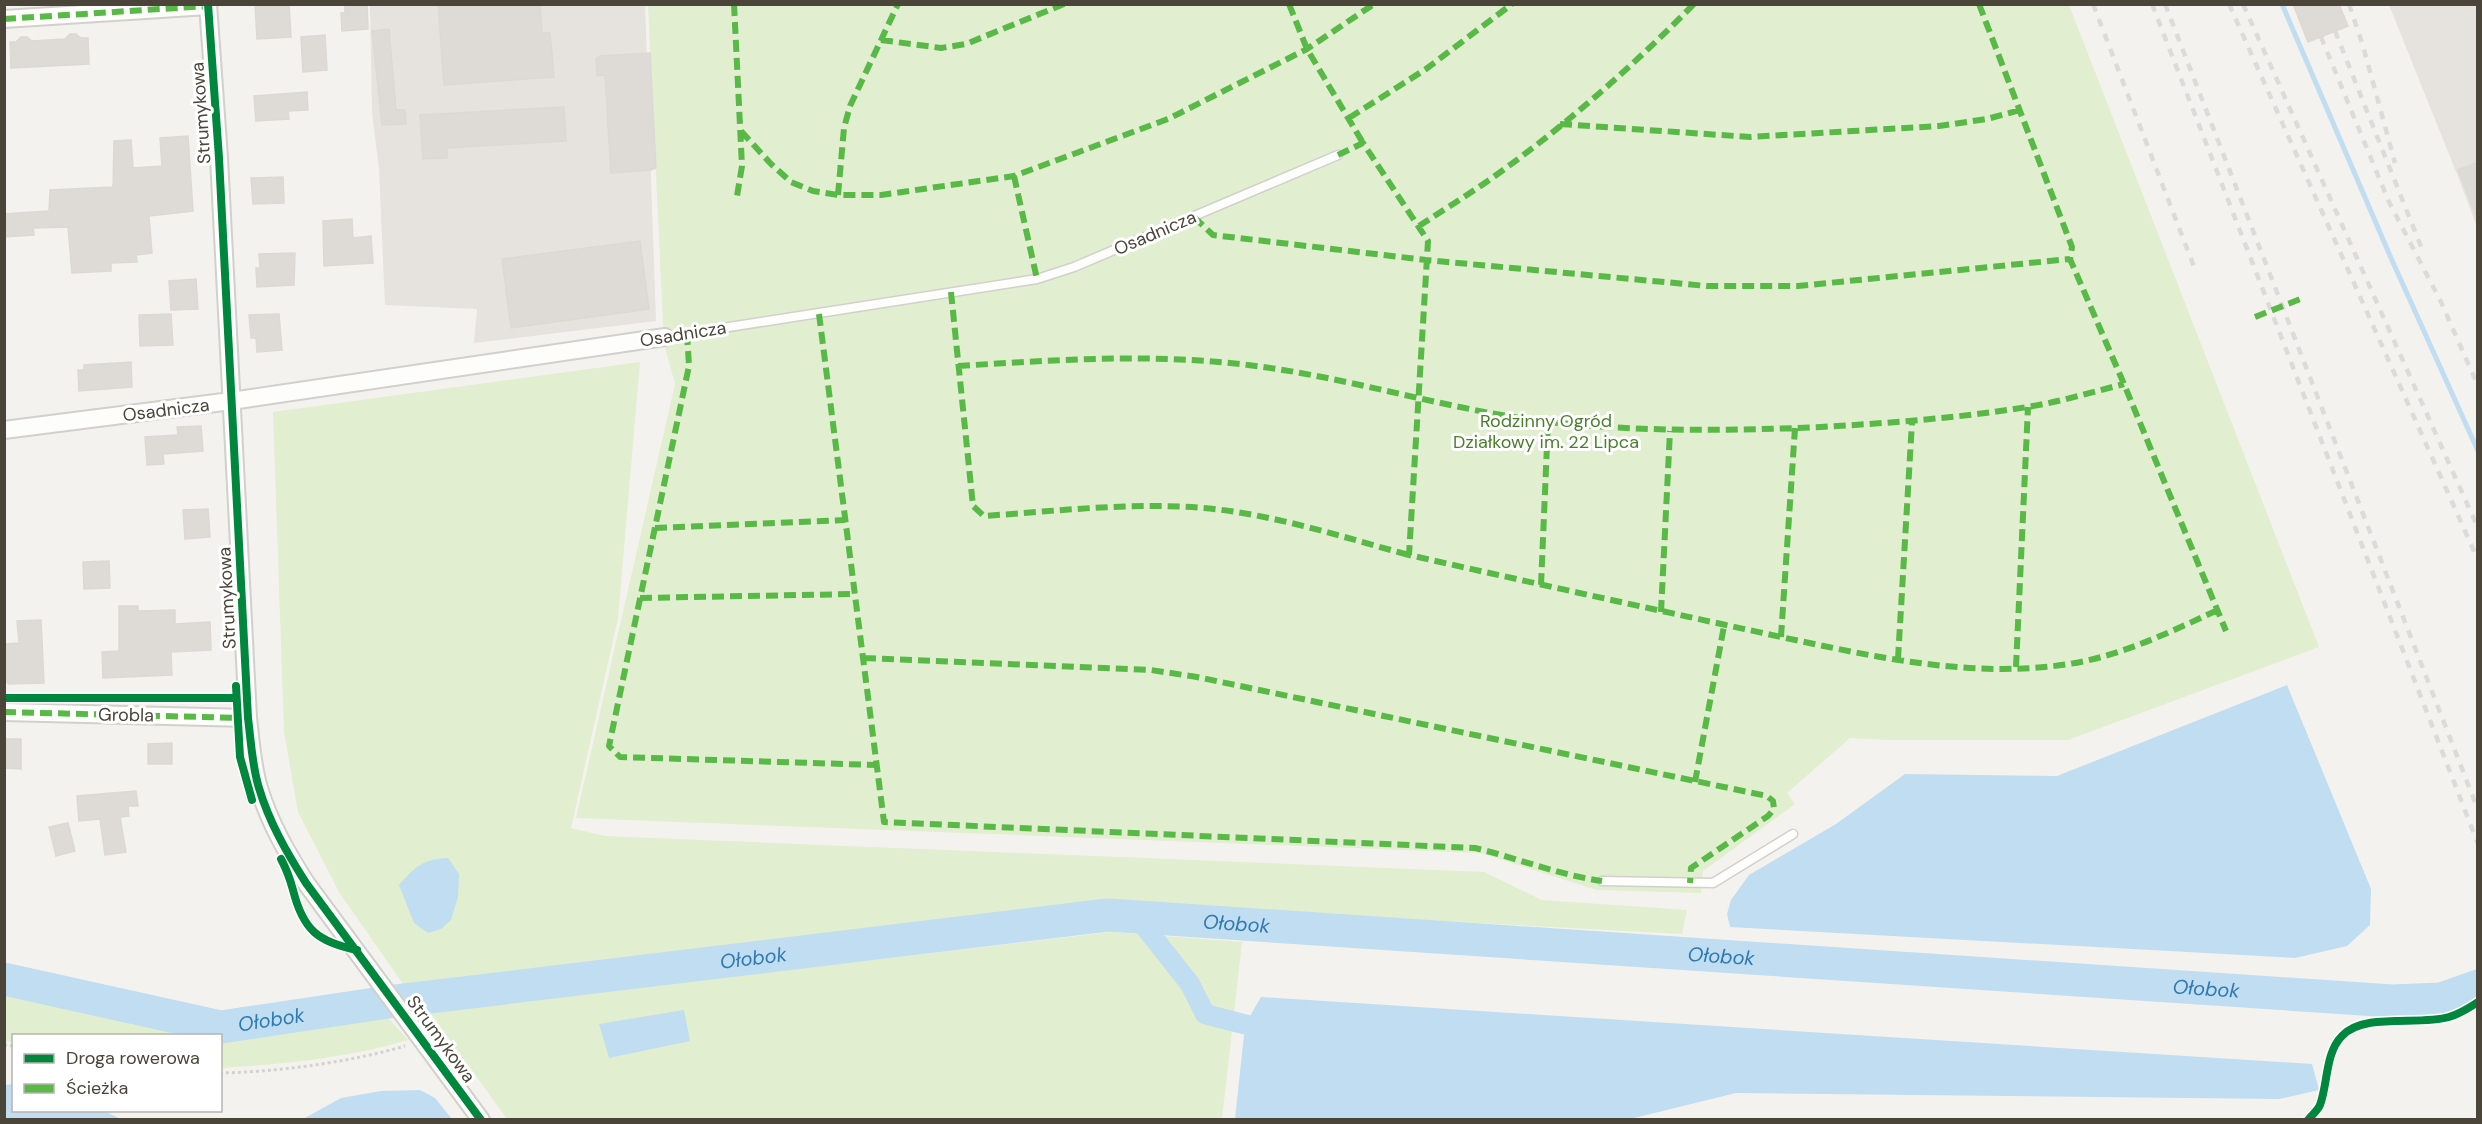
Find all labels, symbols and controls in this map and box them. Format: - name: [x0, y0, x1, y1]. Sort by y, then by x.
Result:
- street label: Strumykowa: [185, 61, 217, 165]
- street label: Osadnicza: [1110, 205, 1200, 261]
- street label: Osadnicza: [638, 315, 728, 353]
- street label: Osadnicza: [121, 393, 211, 427]
- park label: Rodzinny Ogród Działkowy im. 22 Lipca: [1453, 409, 1639, 454]
- street label: Strumykowa: [212, 546, 242, 650]
- street label: Grobla: [98, 703, 154, 727]
- water label: Ołobok: [1202, 908, 1271, 939]
- water label: Ołobok: [718, 941, 789, 975]
- water label: Ołobok: [1687, 941, 1756, 971]
- water label: Ołobok: [2172, 973, 2241, 1004]
- street label: Strumykowa: [401, 991, 481, 1087]
- water label: Ołobok: [236, 1002, 307, 1037]
- legend: [12, 1034, 222, 1112]
- text: Droga rowerowa: [66, 1046, 200, 1070]
- text: Ścieżka: [66, 1076, 128, 1100]

